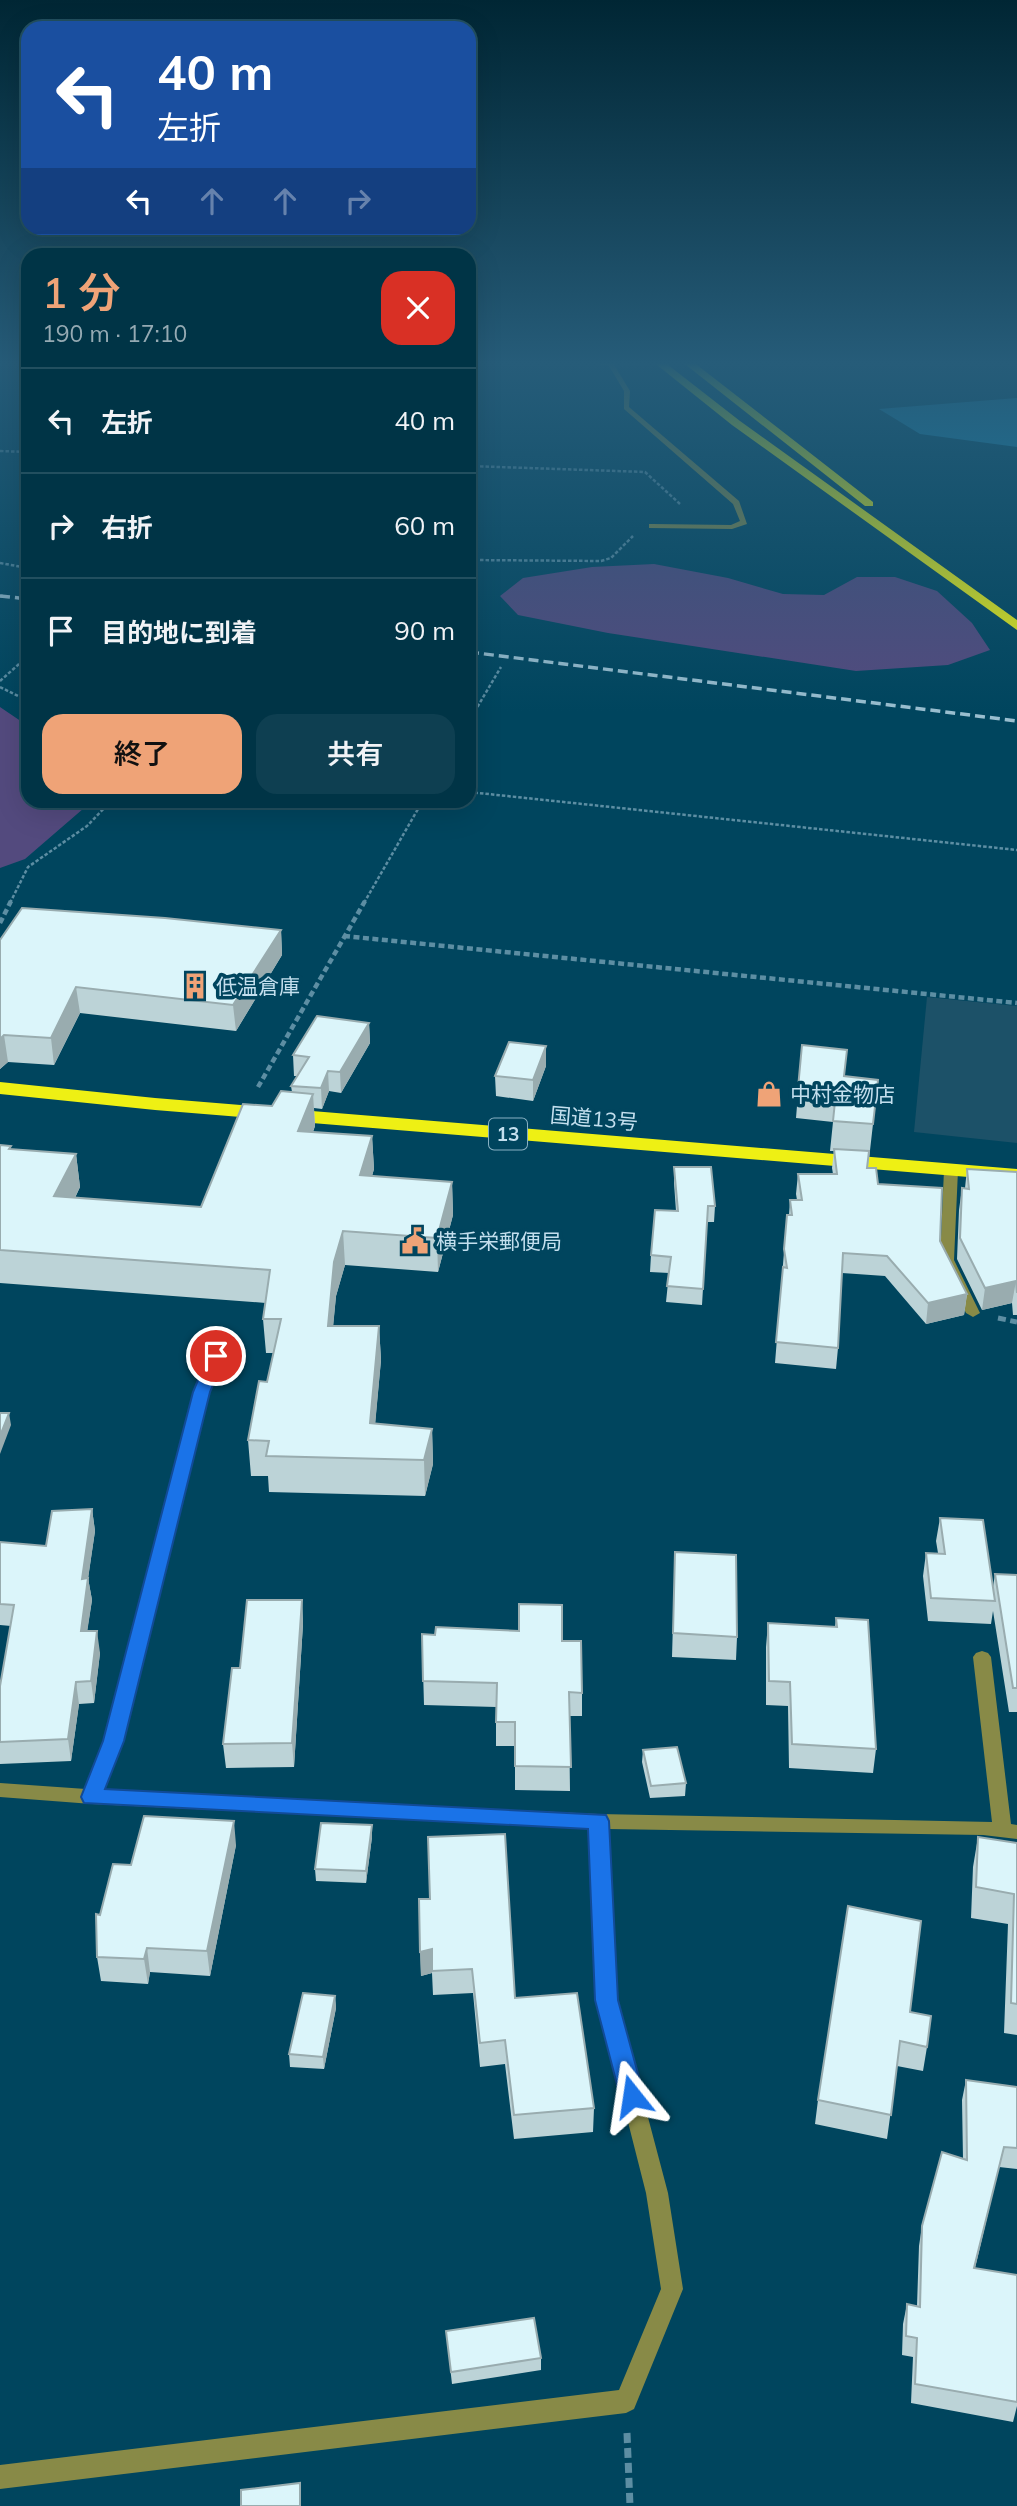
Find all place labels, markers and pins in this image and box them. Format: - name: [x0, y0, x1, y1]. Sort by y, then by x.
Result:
- building icon: 低温倉庫: [180, 971, 210, 1001]
- place label: 低温倉庫: [216, 973, 300, 999]
- shop icon: 中村金物店: [754, 1079, 784, 1109]
- place label: 中村金物店: [790, 1081, 895, 1107]
- public building icon: 横手栄郵便局: [400, 1226, 430, 1256]
- place label: 横手栄郵便局: [436, 1228, 562, 1254]
- pin: [186, 1326, 246, 1386]

